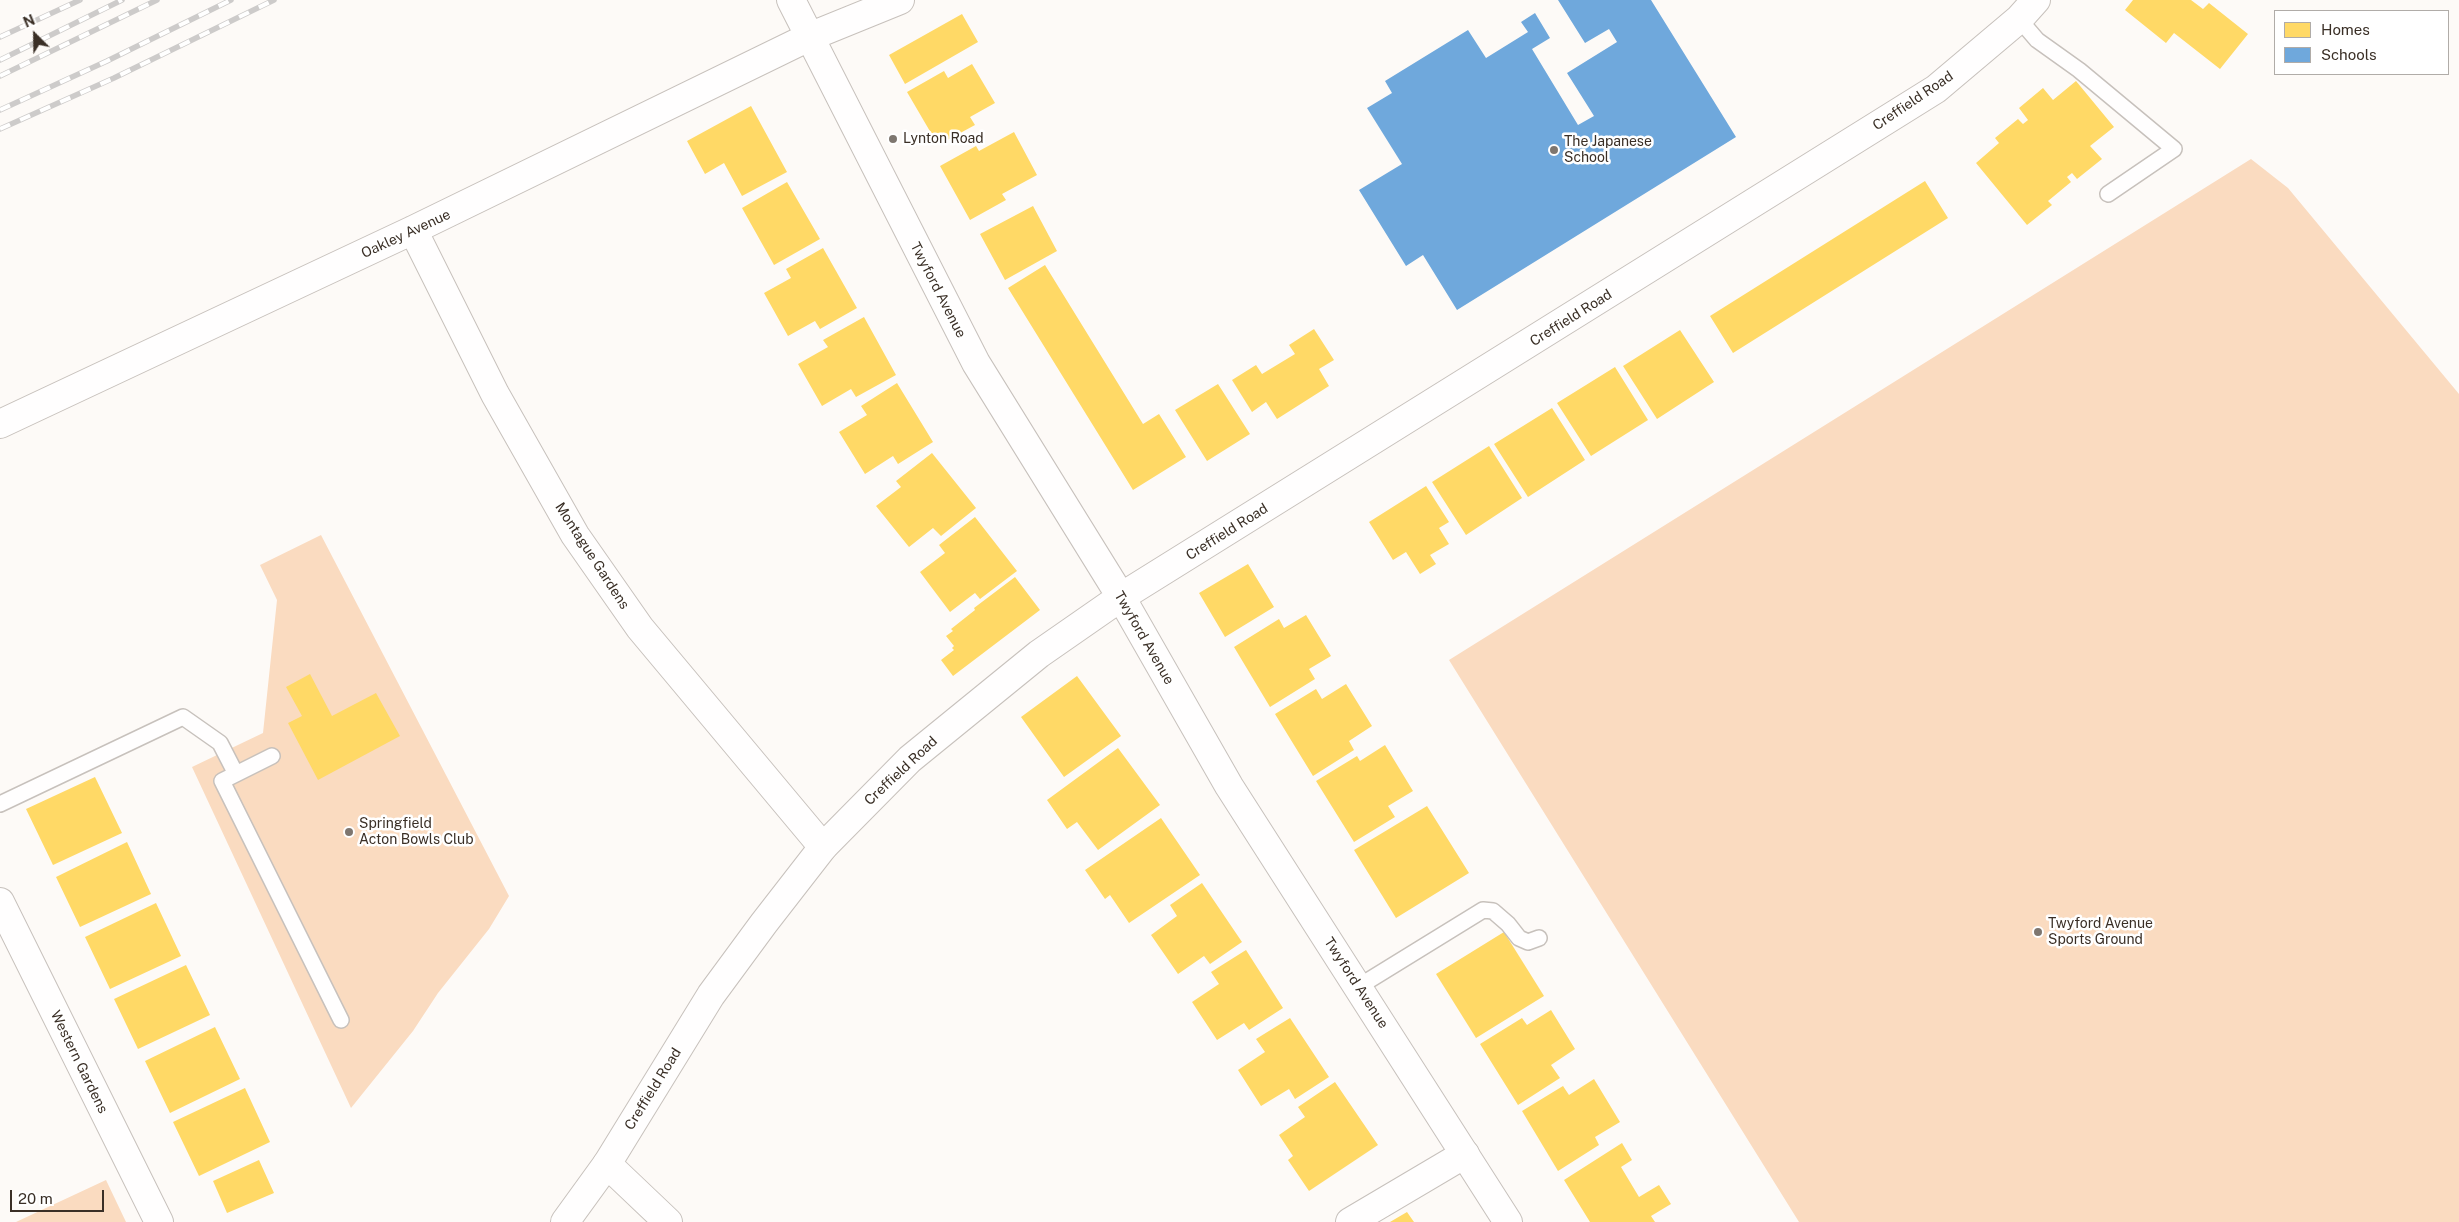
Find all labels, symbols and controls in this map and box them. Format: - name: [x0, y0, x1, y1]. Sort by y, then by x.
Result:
- north arrow: [10, 10, 60, 60]
- legend: [2274, 10, 2449, 75]
- text: N: [21, 12, 37, 31]
- text: Homes: [2321, 21, 2370, 38]
- text: Schools: [2321, 46, 2377, 63]
- street label: Creffield Road: [1870, 68, 1956, 134]
- place label: Lynton Road: [903, 131, 984, 147]
- marker: Lynton Road: [887, 133, 899, 145]
- place label: The Japanese School: [1564, 134, 1652, 166]
- marker: The Japanese School: [1548, 144, 1560, 156]
- street label: Oakley Avenue: [359, 206, 453, 262]
- street label: Twyford Avenue: [907, 239, 969, 341]
- street label: Creffield Road: [1527, 286, 1615, 350]
- street label: Montague Gardens: [551, 499, 633, 613]
- street label: Creffield Road: [1183, 500, 1271, 564]
- street label: Twyford Avenue: [1110, 588, 1178, 688]
- street label: Creffield Road: [861, 733, 941, 809]
- place label: Springfield Acton Bowls Club: [359, 816, 474, 849]
- marker: Springfield Acton Bowls Club: [343, 826, 355, 838]
- place label: Twyford Avenue Sports Ground: [2048, 916, 2153, 949]
- marker: Twyford Avenue Sports Ground: [2032, 926, 2044, 938]
- street label: Twyford Avenue: [1320, 934, 1392, 1032]
- street label: Western Gardens: [47, 1008, 111, 1116]
- street label: Creffield Road: [621, 1045, 685, 1133]
- scale bar: [12, 1180, 106, 1212]
- text: 20 m: [18, 1190, 53, 1207]

